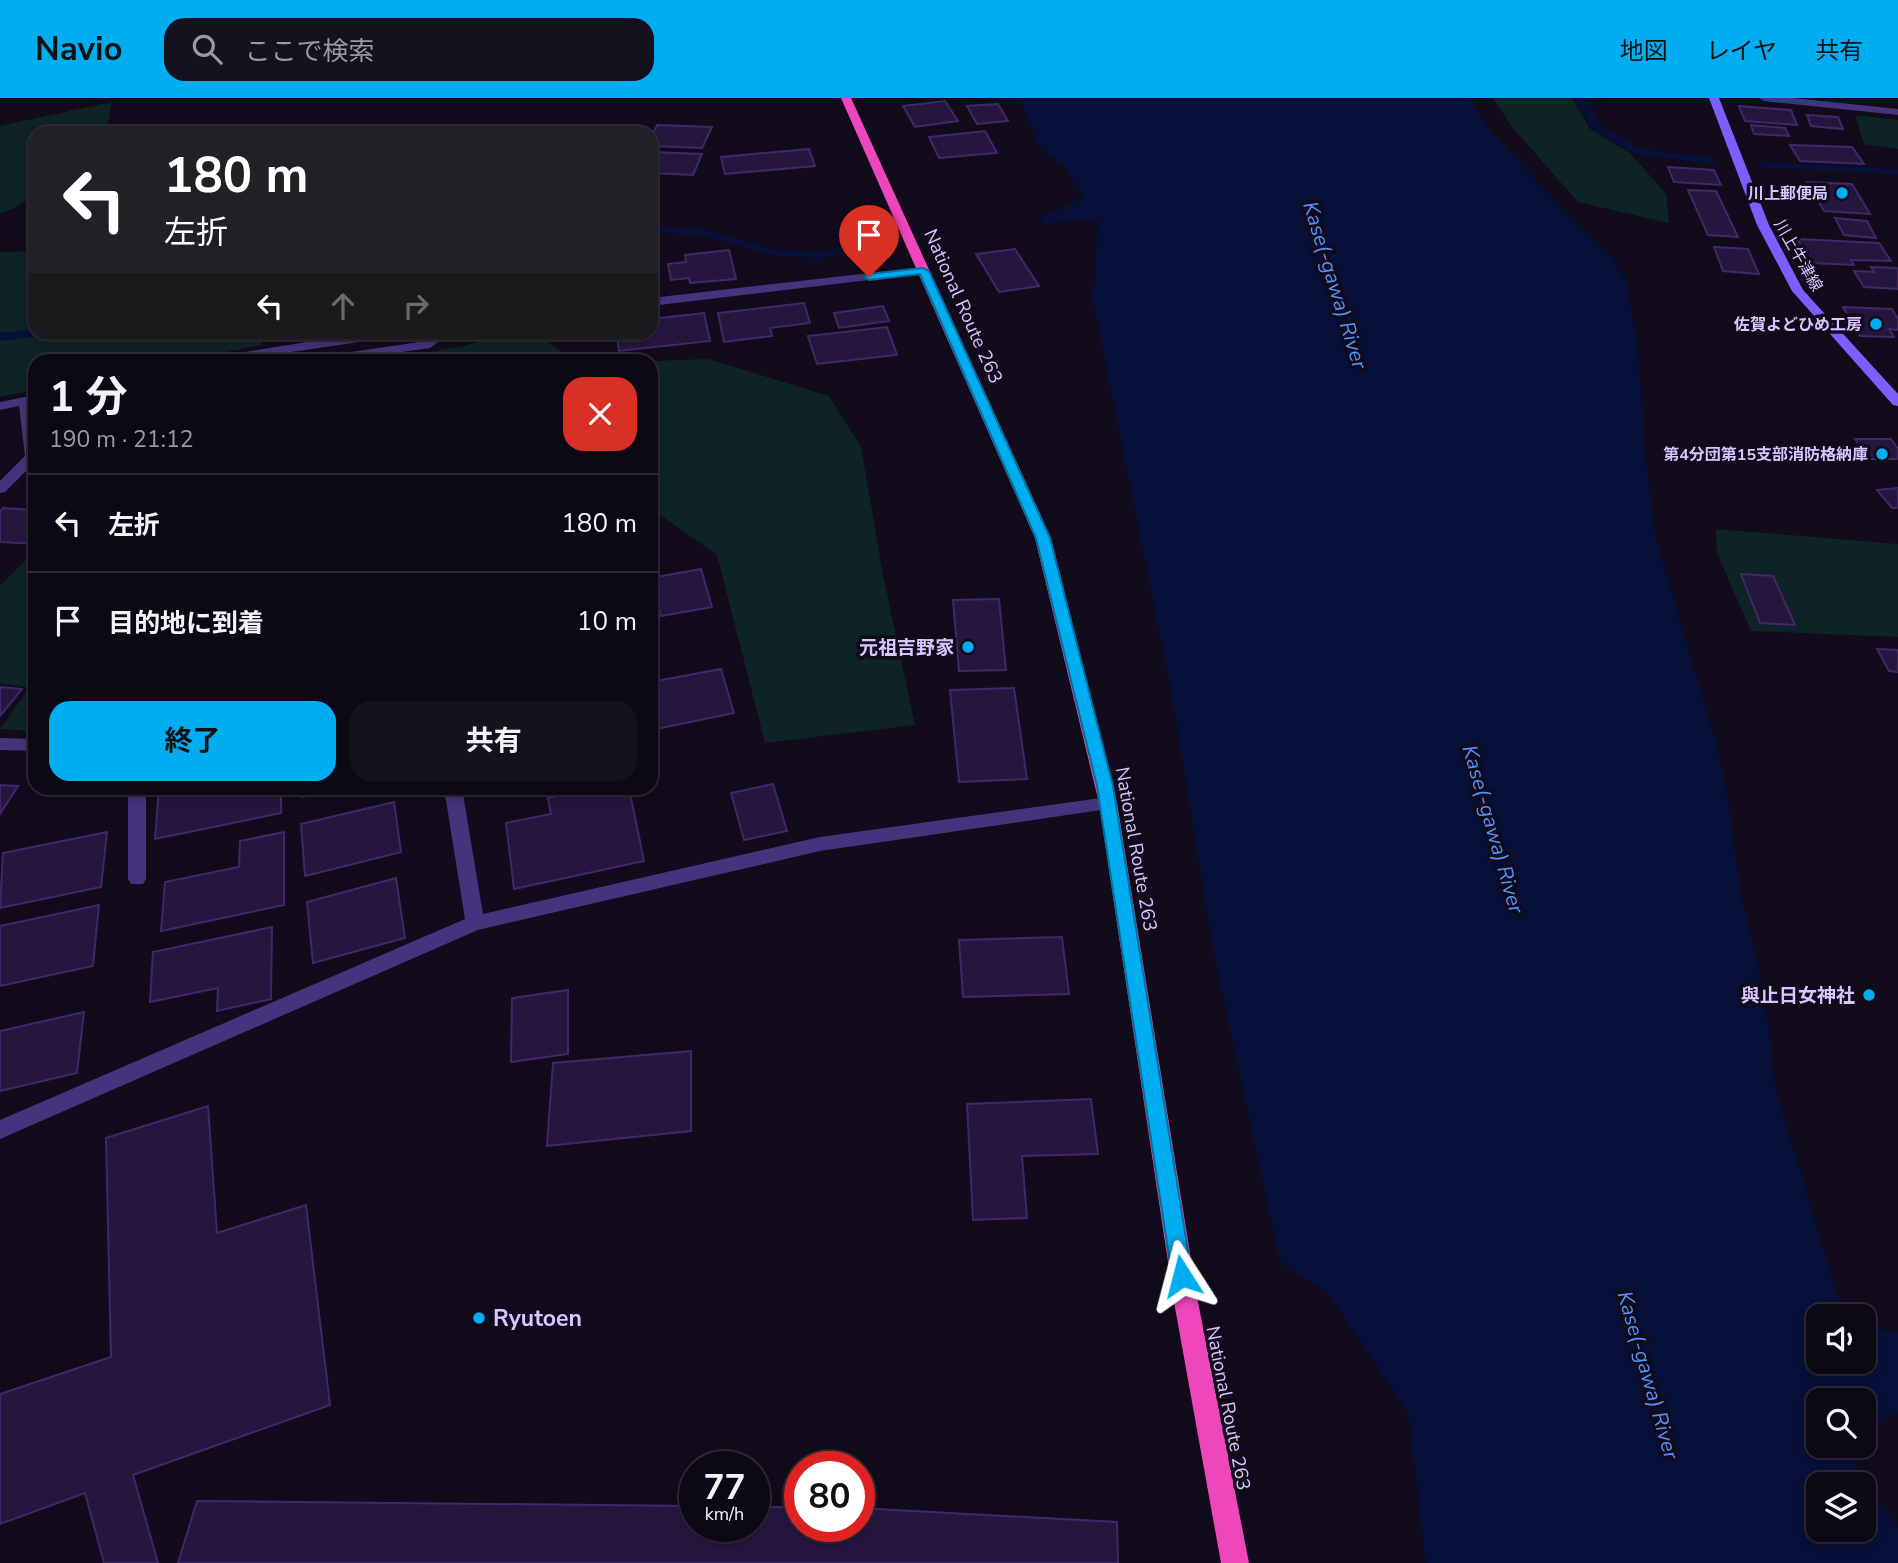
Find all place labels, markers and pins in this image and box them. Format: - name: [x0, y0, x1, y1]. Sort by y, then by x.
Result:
- place label: 川上郵便局: [1748, 183, 1828, 205]
- marker: 川上郵便局: [1834, 185, 1850, 201]
- pin: [839, 205, 899, 277]
- place label: 佐賀よどひめ工房: [1733, 314, 1862, 336]
- marker: 佐賀よどひめ工房: [1868, 316, 1884, 332]
- place label: 第4分団第15支部消防格納庫: [1663, 444, 1868, 466]
- marker: 第4分団第15支部消防格納庫: [1874, 446, 1890, 462]
- place label: 元祖吉野家: [859, 635, 954, 661]
- marker: 元祖吉野家: [960, 639, 976, 655]
- place label: 與止日女神社: [1741, 983, 1855, 1009]
- marker: 與止日女神社: [1861, 987, 1877, 1003]
- place label: Ryutoen: [493, 1303, 582, 1334]
- marker: Ryutoen: [471, 1310, 487, 1326]

